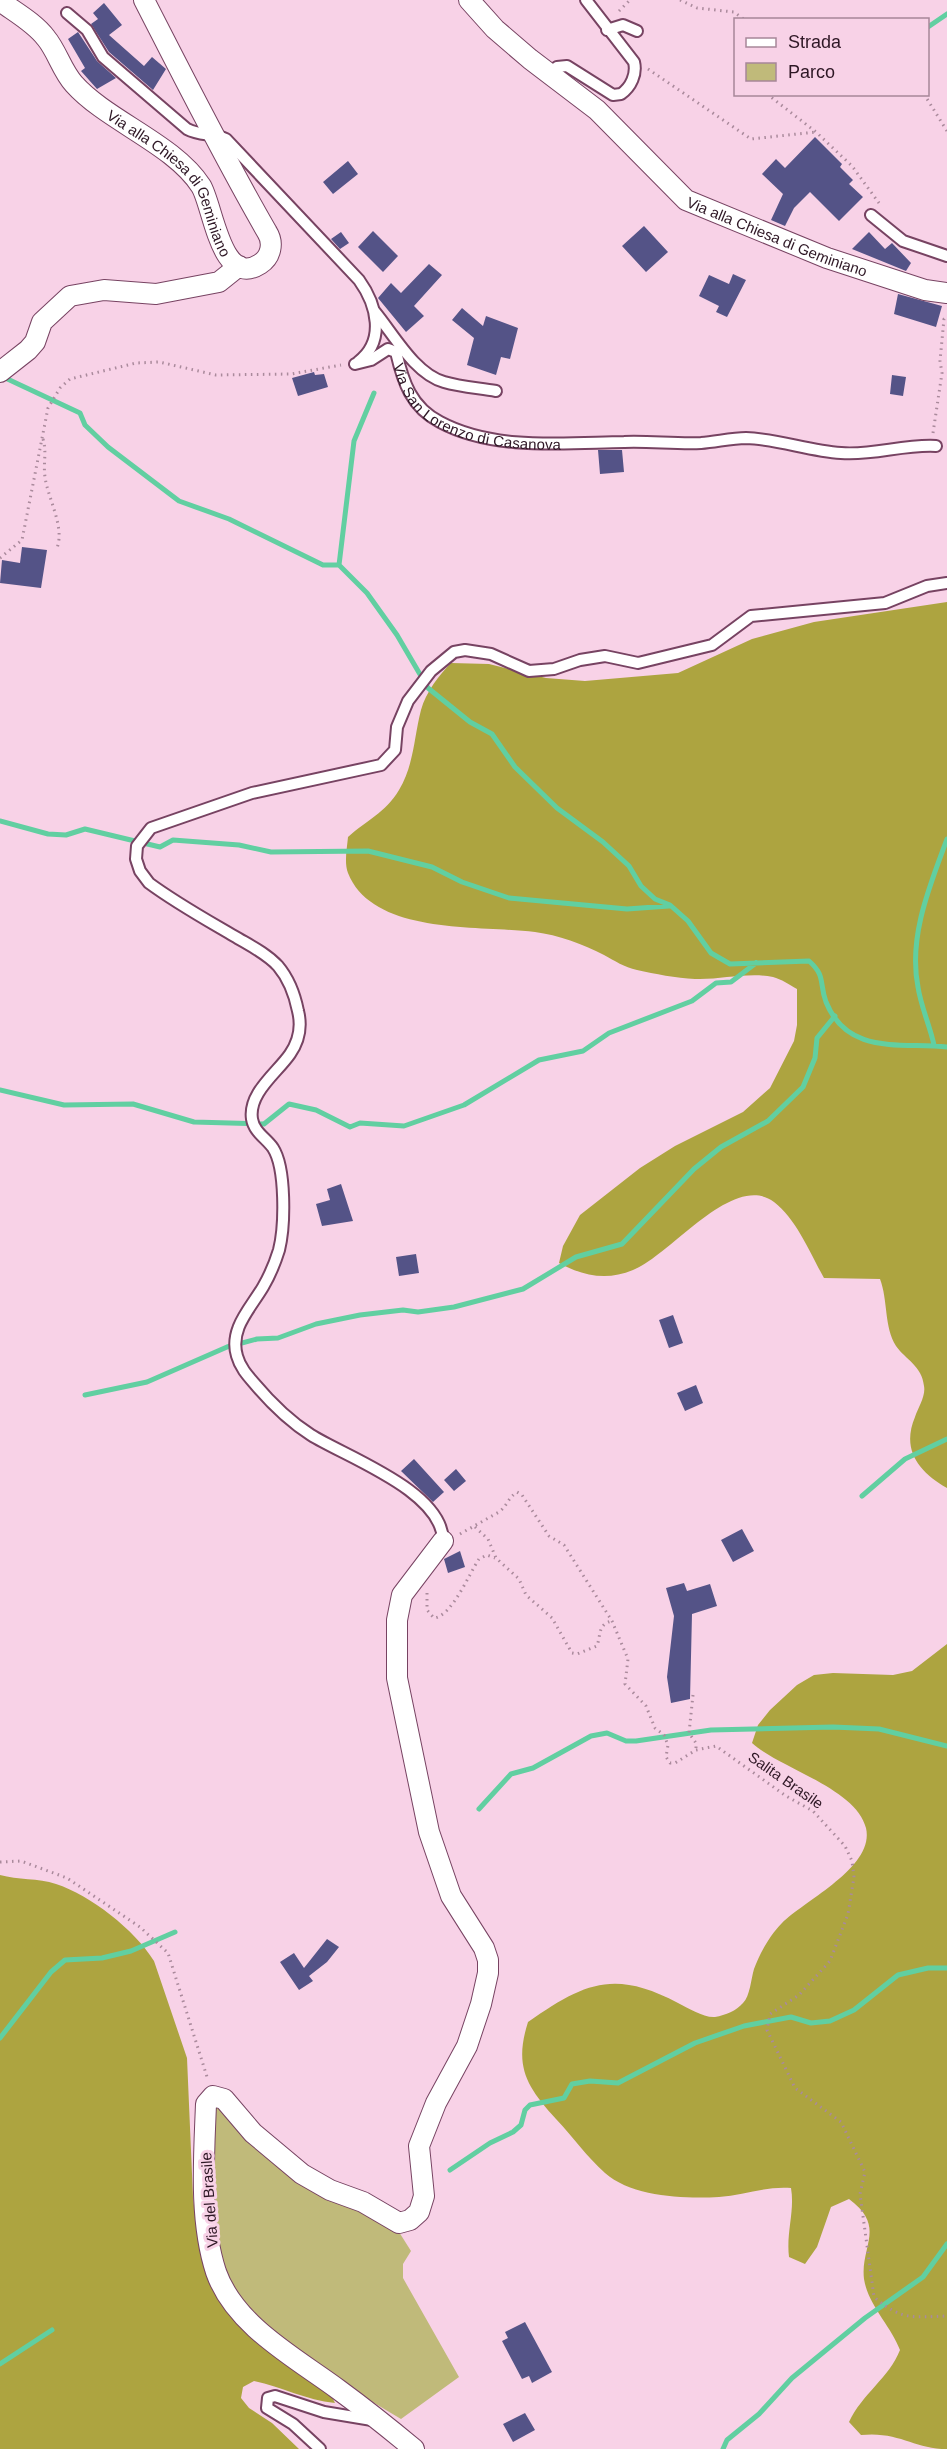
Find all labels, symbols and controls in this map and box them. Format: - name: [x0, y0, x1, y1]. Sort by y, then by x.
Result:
- legend: [734, 18, 929, 96]
- text: Strada: [788, 32, 842, 52]
- text: Parco: [788, 62, 835, 82]
- street label: Via alla Chiesa di Geminiano: [104, 106, 235, 259]
- street label: Via alla Chiesa di Geminiano: [685, 193, 870, 279]
- street label: Via San Lorenzo di Casanova: [391, 361, 562, 452]
- street label: Salita Brasile: [745, 1748, 827, 1812]
- street label: Via del Brasile: [197, 2152, 221, 2248]

